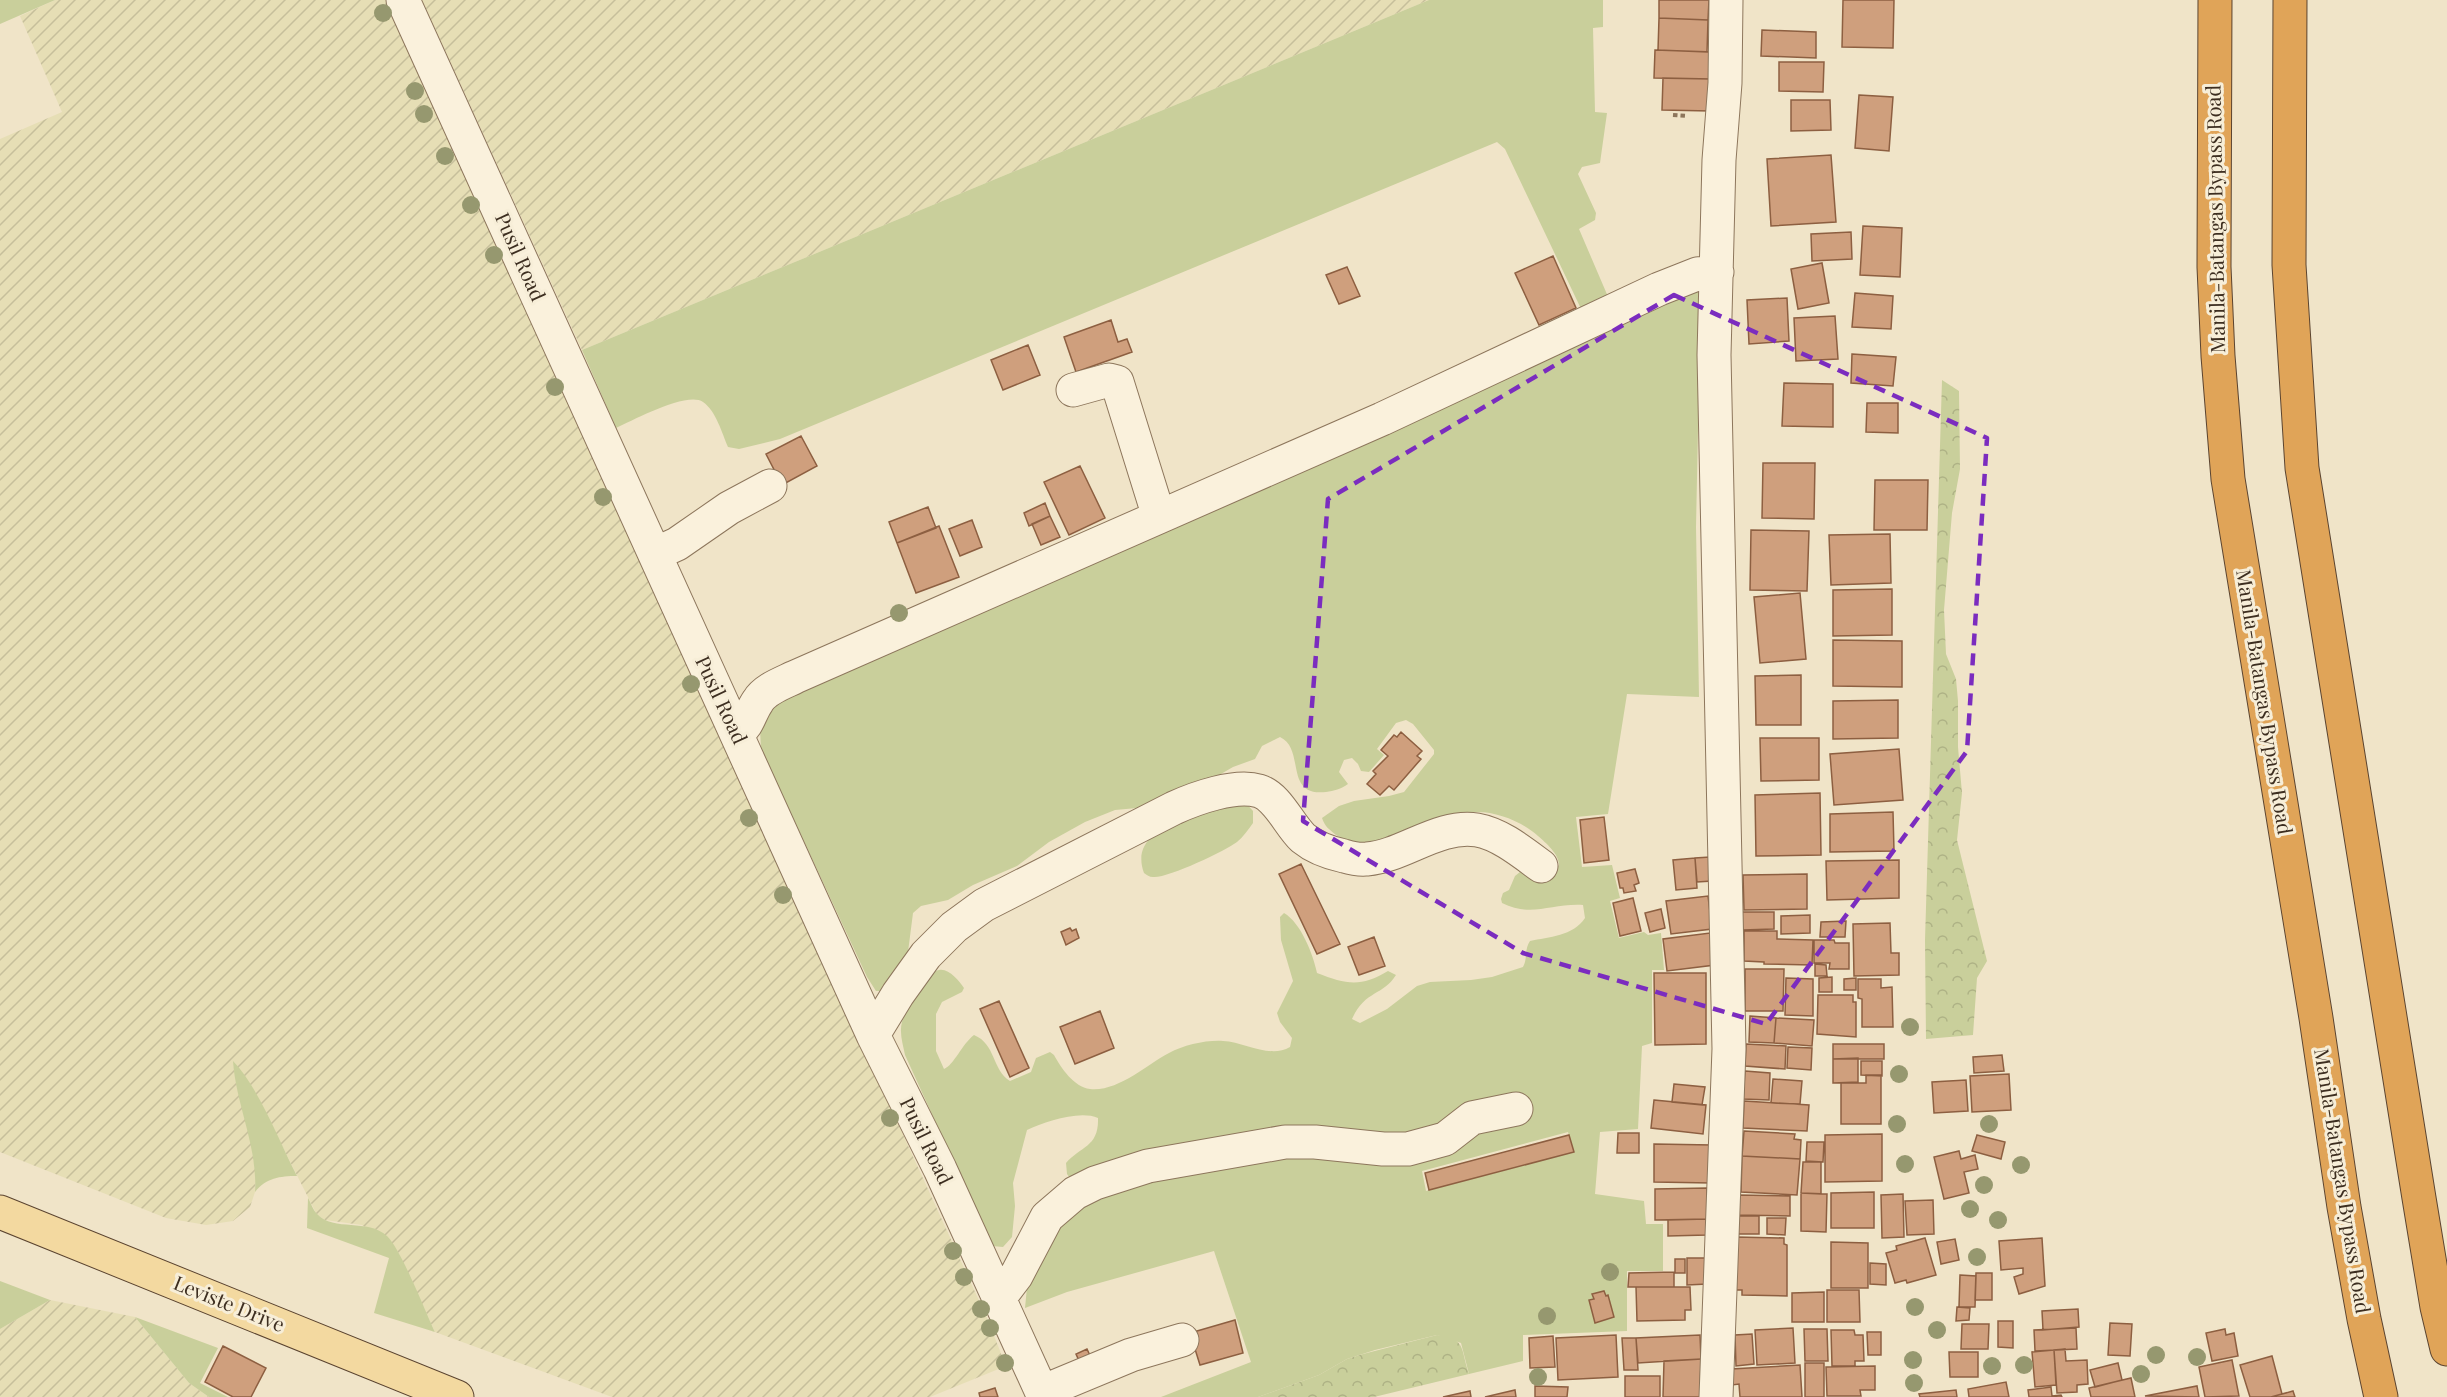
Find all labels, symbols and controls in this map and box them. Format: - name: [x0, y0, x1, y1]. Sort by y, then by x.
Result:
- street label: Manila-Batangas Bypass Road: [2199, 84, 2230, 353]
- street label: Pusil Road: [490, 208, 553, 305]
- street label: Manila-Batangas Bypass Road: [2231, 567, 2300, 837]
- street label: Pusil Road: [690, 651, 755, 748]
- street label: Manila-Batangas Bypass Road: [2309, 1046, 2378, 1316]
- street label: Pusil Road: [895, 1092, 960, 1189]
- street label: Leviste Drive: [170, 1268, 289, 1337]

